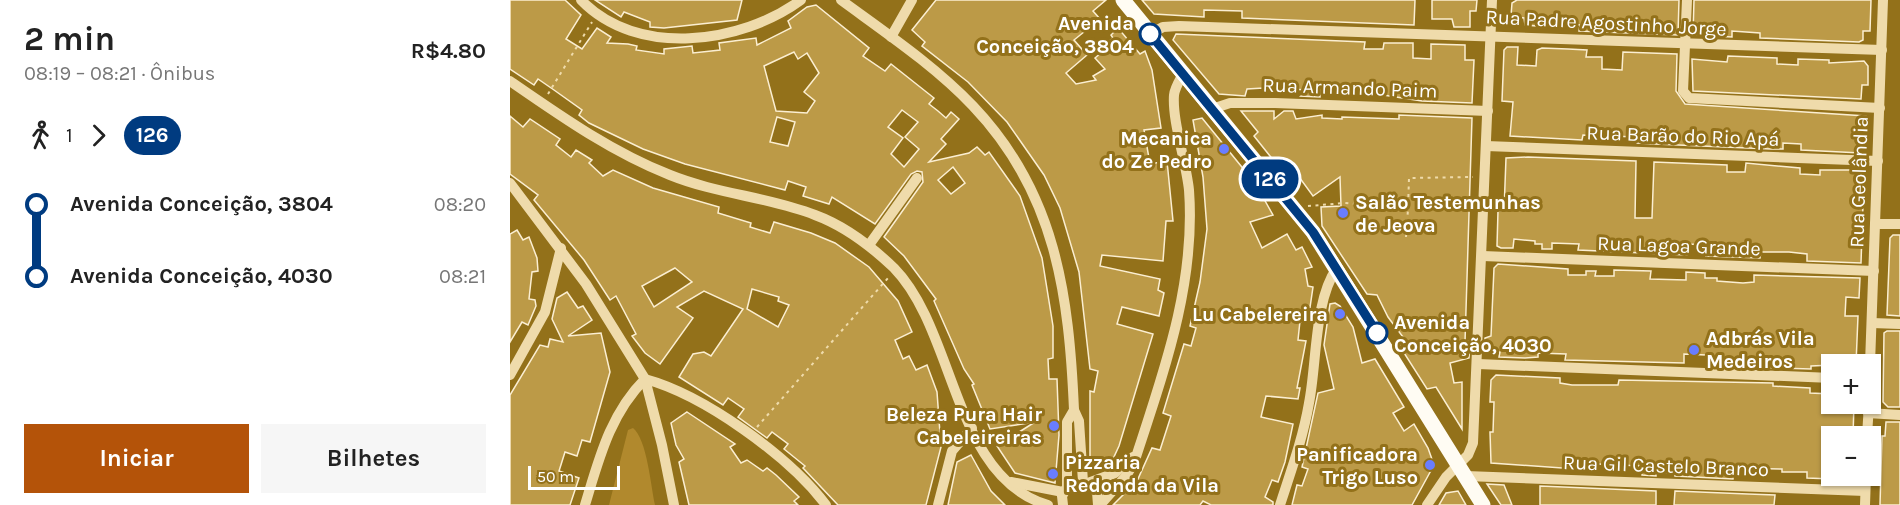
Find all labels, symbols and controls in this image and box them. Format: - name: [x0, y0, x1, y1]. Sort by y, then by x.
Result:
- street label: Rua Padre Agostinho Jorge: [1485, 5, 1727, 41]
- place label: Avenida Conceição, 3804: [976, 12, 1134, 58]
- text: 2 min: [24, 20, 115, 58]
- marker: Avenida Conceição, 3804: [1139, 23, 1161, 45]
- text: R$4.80: [411, 38, 486, 64]
- text: 08:19 – 08:21 · Ônibus: [24, 62, 215, 85]
- street label: Rua Armando Paim: [1262, 73, 1438, 103]
- street label: Rua Geolândia: [1845, 116, 1873, 248]
- icon: walk: [24, 119, 57, 152]
- icon: forward: [82, 119, 115, 152]
- street label: Rua Barão do Rio Apá: [1586, 121, 1780, 151]
- text: 126: [136, 123, 169, 147]
- text: 1: [66, 124, 73, 147]
- place label: Mecanica do Ze Pedro: [1101, 127, 1212, 173]
- marker: Mecanica do Ze Pedro: [1217, 142, 1231, 156]
- line badge: 126: [1236, 160, 1305, 198]
- text: 126: [1254, 167, 1286, 191]
- text: Avenida Conceição, 3804: [70, 191, 333, 217]
- place label: Salão Testemunhas de Jeova: [1355, 191, 1541, 237]
- text: 08:20: [434, 193, 486, 216]
- marker: Salão Testemunhas de Jeova: [1336, 206, 1350, 220]
- street label: Rua Lagoa Grande: [1597, 232, 1761, 260]
- text: Avenida Conceição, 4030: [70, 263, 333, 289]
- text: 08:21: [439, 265, 486, 288]
- place label: Lu Cabelereira: [1192, 303, 1328, 326]
- marker: Lu Cabelereira: [1333, 307, 1347, 321]
- place label: Avenida Conceição, 4030: [1394, 311, 1552, 357]
- marker: Avenida Conceição, 4030: [1366, 322, 1388, 344]
- place label: Adbrás Vila Medeiros: [1706, 327, 1815, 373]
- marker: Adbrás Vila Medeiros: [1687, 343, 1701, 357]
- map controls: [1821, 354, 1881, 486]
- button: +: [1821, 354, 1881, 414]
- place label: Beleza Pura Hair Cabeleireiras: [886, 403, 1042, 449]
- marker: Beleza Pura Hair Cabeleireiras: [1047, 419, 1061, 433]
- button: Iniciar: [24, 424, 249, 493]
- button: Bilhetes: [261, 424, 486, 493]
- button: −: [1821, 426, 1881, 486]
- place label: Panificadora Trigo Luso: [1296, 443, 1418, 489]
- place label: Pizzaria Redonda da Vila: [1065, 451, 1219, 497]
- street label: Rua Gil Castelo Branco: [1563, 451, 1769, 481]
- marker: Panificadora Trigo Luso: [1423, 458, 1437, 472]
- scale bar: [528, 463, 620, 490]
- text: 50 m: [537, 467, 574, 486]
- marker: Pizzaria Redonda da Vila: [1046, 467, 1060, 481]

